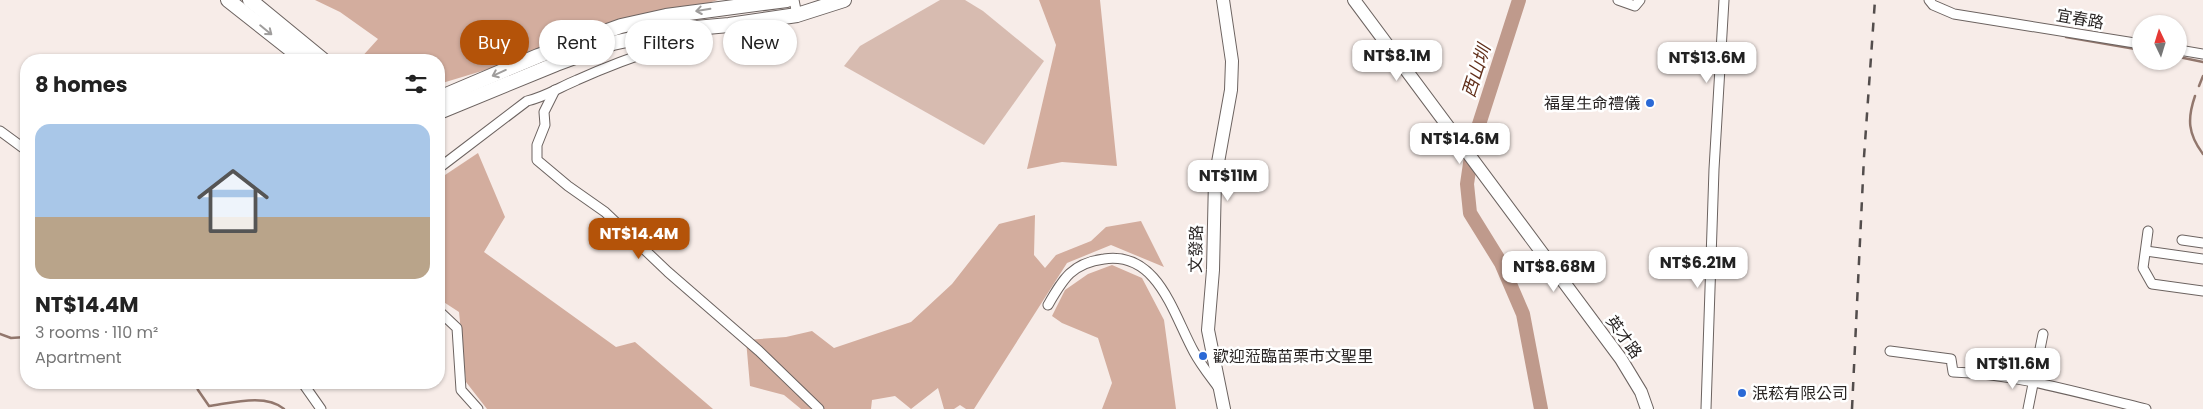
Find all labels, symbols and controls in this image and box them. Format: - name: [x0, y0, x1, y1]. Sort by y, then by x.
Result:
- street label: 宜春路: [2054, 4, 2106, 34]
- one-way arrow: [696, 6, 712, 16]
- north arrow: [2132, 15, 2188, 70]
- map controls: [2132, 15, 2187, 70]
- chip: Buy: [460, 20, 529, 65]
- chip: Rent: [539, 20, 615, 65]
- chip: Filters: [625, 20, 713, 65]
- chip: New: [723, 20, 797, 65]
- one-way arrow: [259, 24, 272, 35]
- pin: NT$8.1M: [1351, 39, 1443, 82]
- water label: 西山圳: [1456, 39, 1497, 101]
- pin: NT$13.6M: [1655, 42, 1759, 84]
- text: NT$8.1M: [1363, 44, 1431, 67]
- text: NT$13.6M: [1668, 46, 1746, 69]
- one-way arrow: [492, 69, 507, 79]
- text: 8 homes: [35, 70, 127, 99]
- icon: filters: [402, 70, 430, 98]
- place label: 福星生命禮儀: [1544, 92, 1640, 115]
- marker: 福星生命禮儀: [1644, 97, 1656, 109]
- pin: NT$14.6M: [1408, 122, 1512, 165]
- text: NT$14.6M: [1421, 127, 1499, 150]
- icon: home: [188, 156, 278, 246]
- pin: NT$11M: [1187, 160, 1269, 202]
- text: NT$11M: [1199, 164, 1257, 187]
- pin: NT$14.4M: [587, 218, 691, 260]
- text: NT$14.4M: [600, 222, 678, 245]
- street label: 文發路: [1184, 225, 1208, 273]
- pin: NT$6.21M: [1646, 246, 1750, 289]
- pin: NT$8.68M: [1502, 250, 1606, 293]
- text: NT$6.21M: [1660, 251, 1736, 274]
- text: NT$8.68M: [1513, 255, 1595, 278]
- text: NT$14.4M: [35, 290, 139, 319]
- street label: 英才路: [1601, 311, 1647, 363]
- text: 3 rooms · 110 m²: [35, 321, 158, 344]
- place label: 歡迎蒞臨苗栗市文聖里: [1213, 345, 1373, 368]
- text: Apartment: [35, 346, 122, 369]
- pin: NT$11.6M: [1961, 348, 2065, 390]
- marker: 歡迎蒞臨苗栗市文聖里: [1197, 350, 1209, 362]
- text: NT$11.6M: [1976, 352, 2050, 375]
- place label: 泯菘有限公司: [1752, 382, 1848, 405]
- marker: 泯菘有限公司: [1736, 387, 1748, 399]

